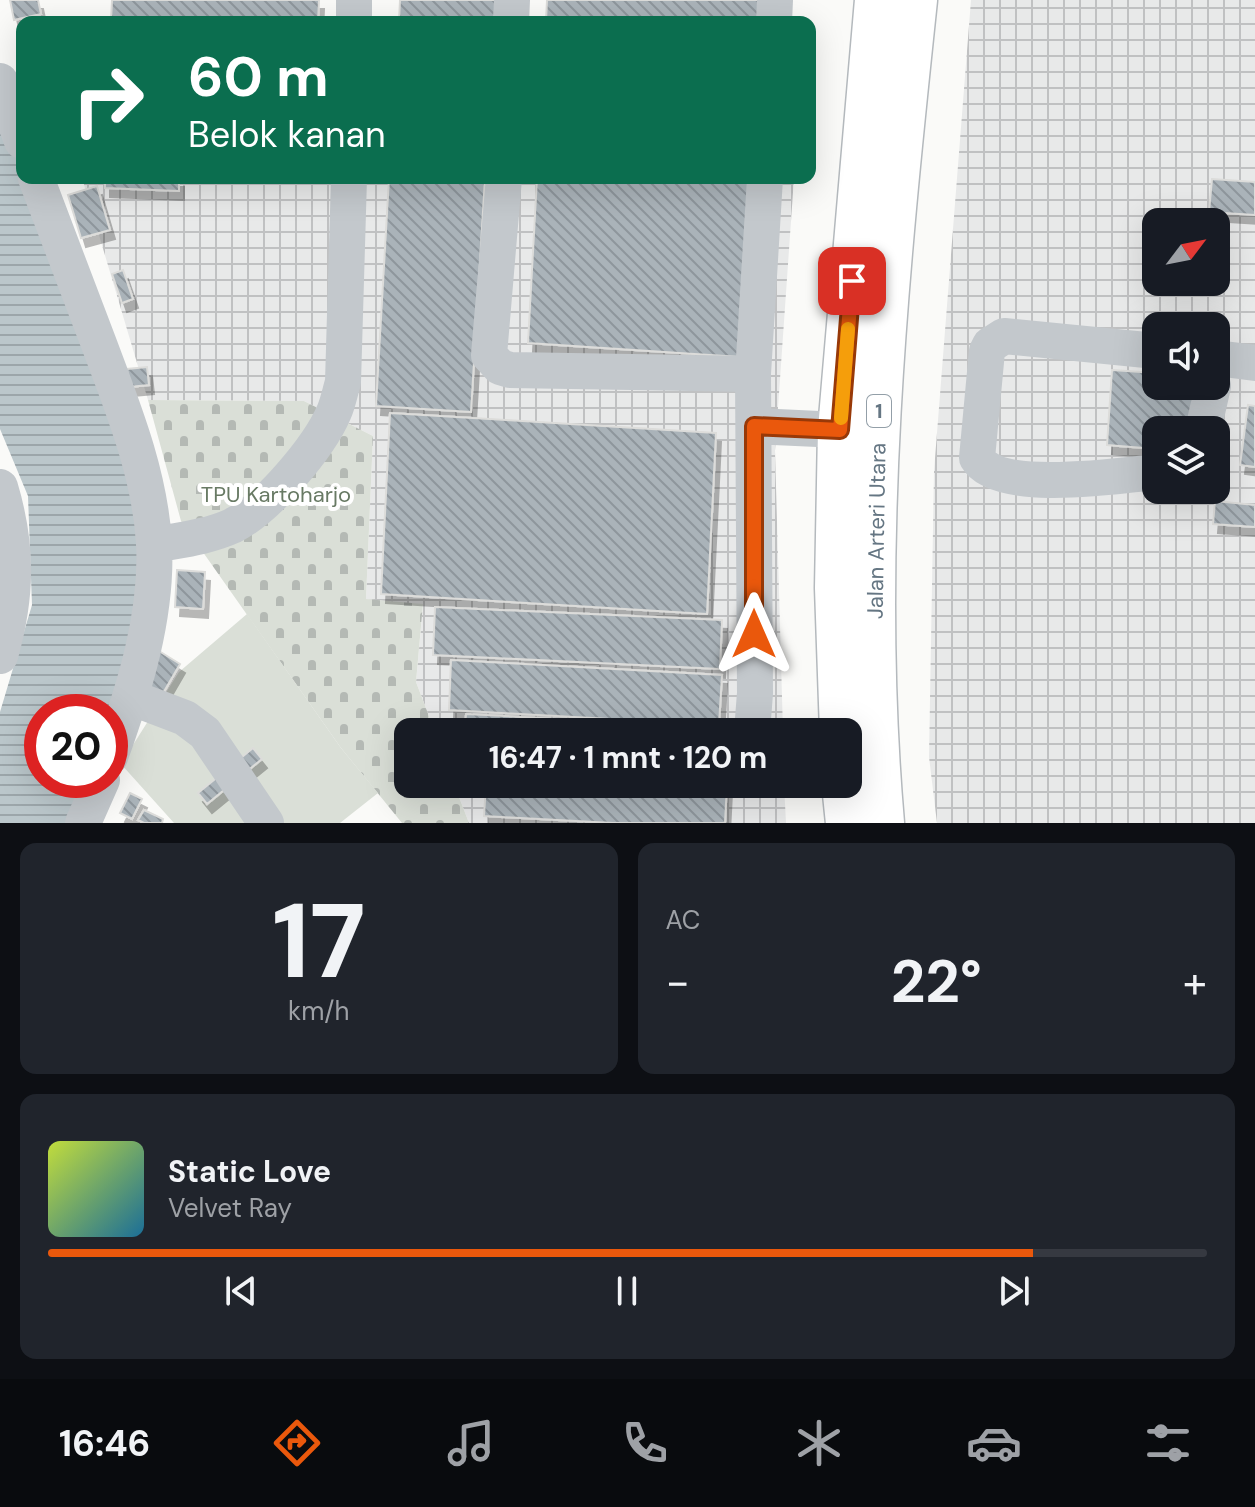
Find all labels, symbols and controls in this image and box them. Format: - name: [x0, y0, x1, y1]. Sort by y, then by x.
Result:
- text: 60 m: [188, 40, 329, 113]
- icon: right: [56, 48, 160, 152]
- text: Belok kanan: [188, 111, 386, 158]
- north arrow: [1142, 208, 1230, 296]
- map controls: [1142, 208, 1230, 504]
- pin: [818, 247, 886, 315]
- icon: arrive: [830, 259, 874, 303]
- button: sound: [1142, 312, 1230, 400]
- road number: 1: [867, 395, 891, 427]
- button: layers: [1142, 416, 1230, 504]
- street label: Jalan Arteri Utara: [860, 443, 893, 619]
- park label: TPU Kartoharjo: [201, 480, 351, 509]
- position arrow: [712, 592, 796, 676]
- speed limit sign: 20: [24, 694, 128, 798]
- text: 16:47 · 1 mnt · 120 m: [489, 738, 767, 777]
- text: 17: [272, 874, 366, 1009]
- text: AC: [666, 903, 700, 937]
- text: 22°: [891, 942, 982, 1021]
- text: −: [666, 953, 690, 1011]
- text: +: [1183, 953, 1207, 1011]
- text: km/h: [288, 994, 349, 1028]
- text: Static Love: [168, 1152, 331, 1191]
- text: Velvet Ray: [168, 1191, 292, 1225]
- icon: previous: [219, 1269, 263, 1313]
- icon: pause: [605, 1269, 649, 1313]
- icon: next: [992, 1269, 1036, 1313]
- icon: directions: [269, 1415, 325, 1471]
- icon: music: [443, 1415, 499, 1471]
- icon: phone: [617, 1415, 673, 1471]
- icon: climate: [791, 1415, 847, 1471]
- icon: car: [966, 1415, 1022, 1471]
- icon: filters: [1140, 1415, 1196, 1471]
- text: 16:46: [59, 1420, 150, 1467]

